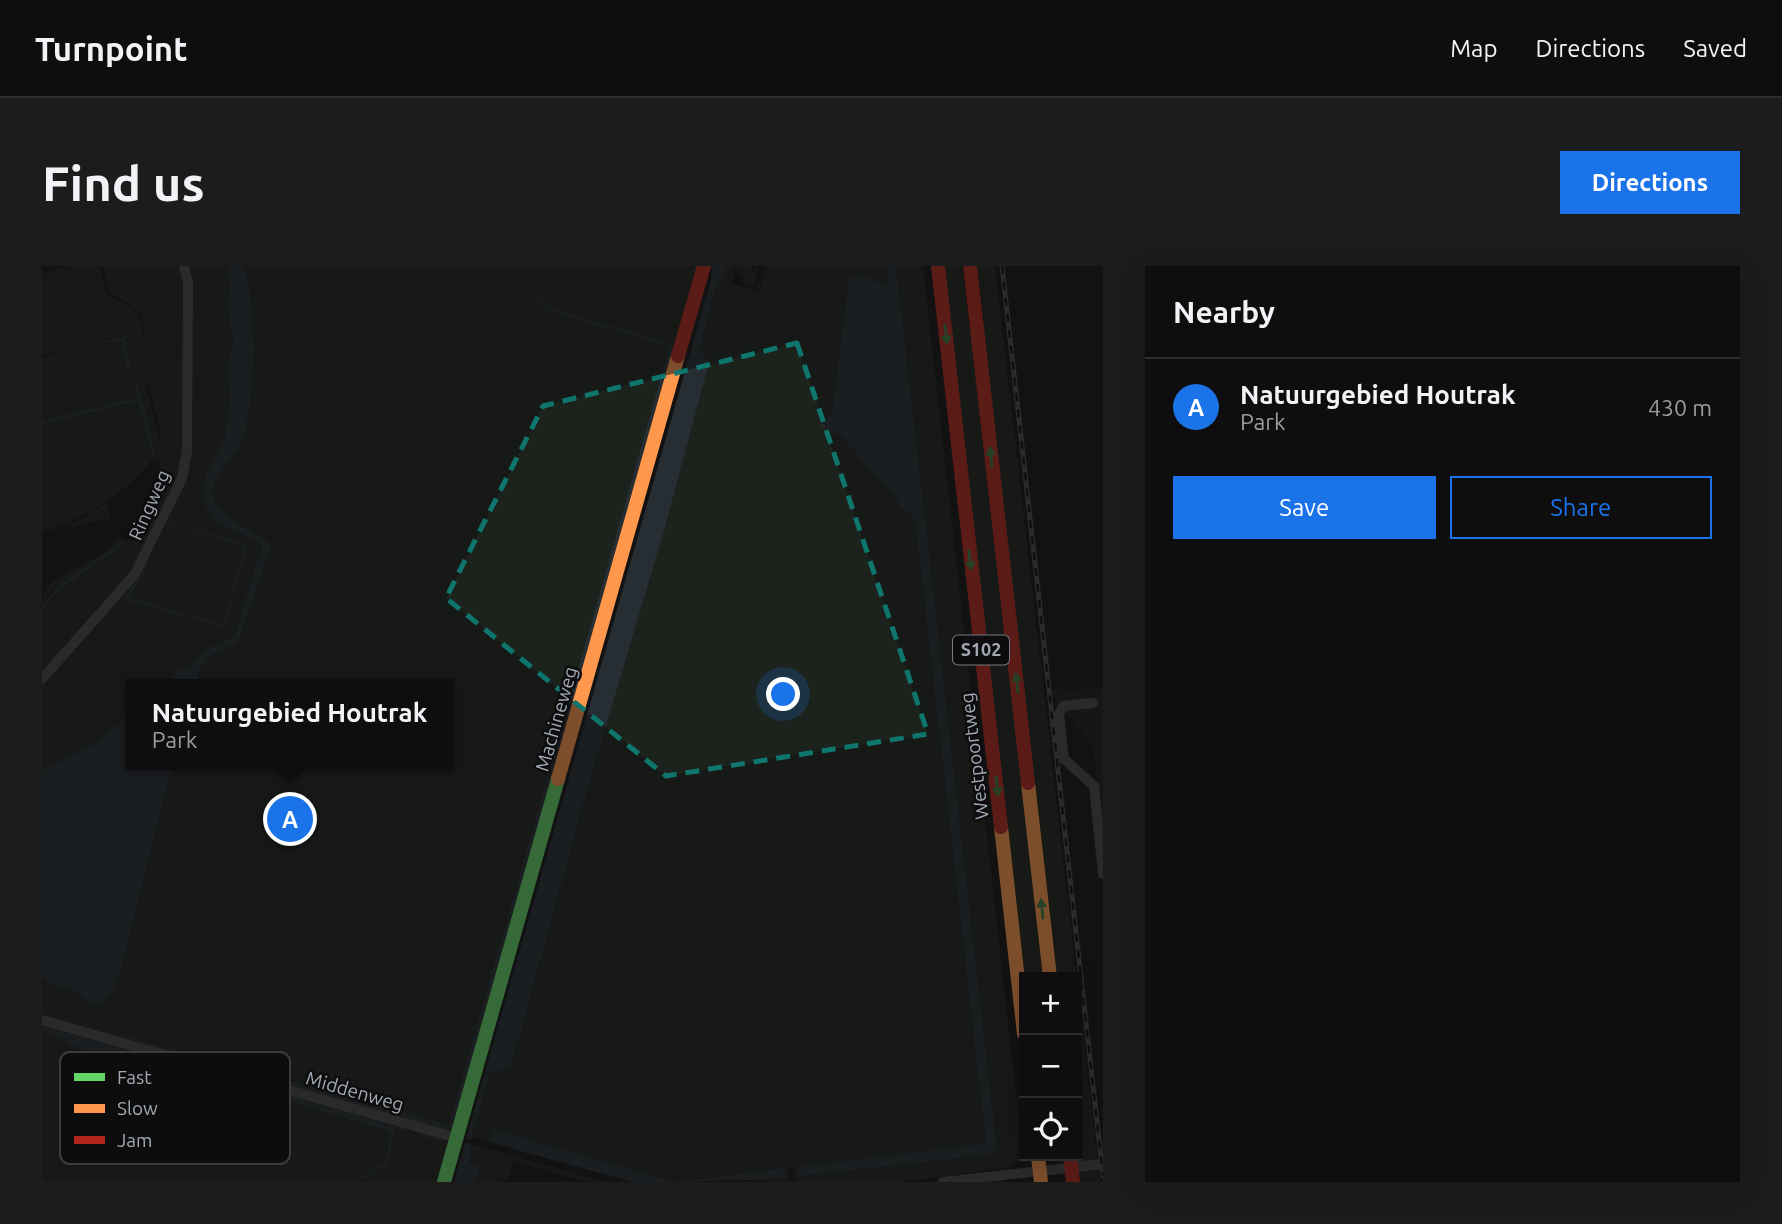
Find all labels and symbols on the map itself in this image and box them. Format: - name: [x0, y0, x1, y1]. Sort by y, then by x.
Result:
- one-way arrow: [940, 323, 951, 345]
- one-way arrow: [986, 446, 997, 468]
- street label: Ringweg: [124, 467, 174, 543]
- one-way arrow: [965, 549, 976, 571]
- road number: S102: [953, 636, 1009, 664]
- street label: Machineweg: [531, 664, 581, 774]
- one-way arrow: [1011, 672, 1022, 694]
- your location: [766, 677, 800, 711]
- street label: Westpoortweg: [955, 691, 993, 821]
- one-way arrow: [991, 775, 1002, 797]
- pin: A: [267, 793, 313, 845]
- one-way arrow: [1036, 898, 1047, 920]
- legend: [60, 1052, 290, 1164]
- text: Fast: [117, 1066, 152, 1088]
- street label: Middenweg: [304, 1067, 406, 1115]
- text: Slow: [117, 1097, 158, 1119]
- text: Jam: [117, 1129, 153, 1151]

